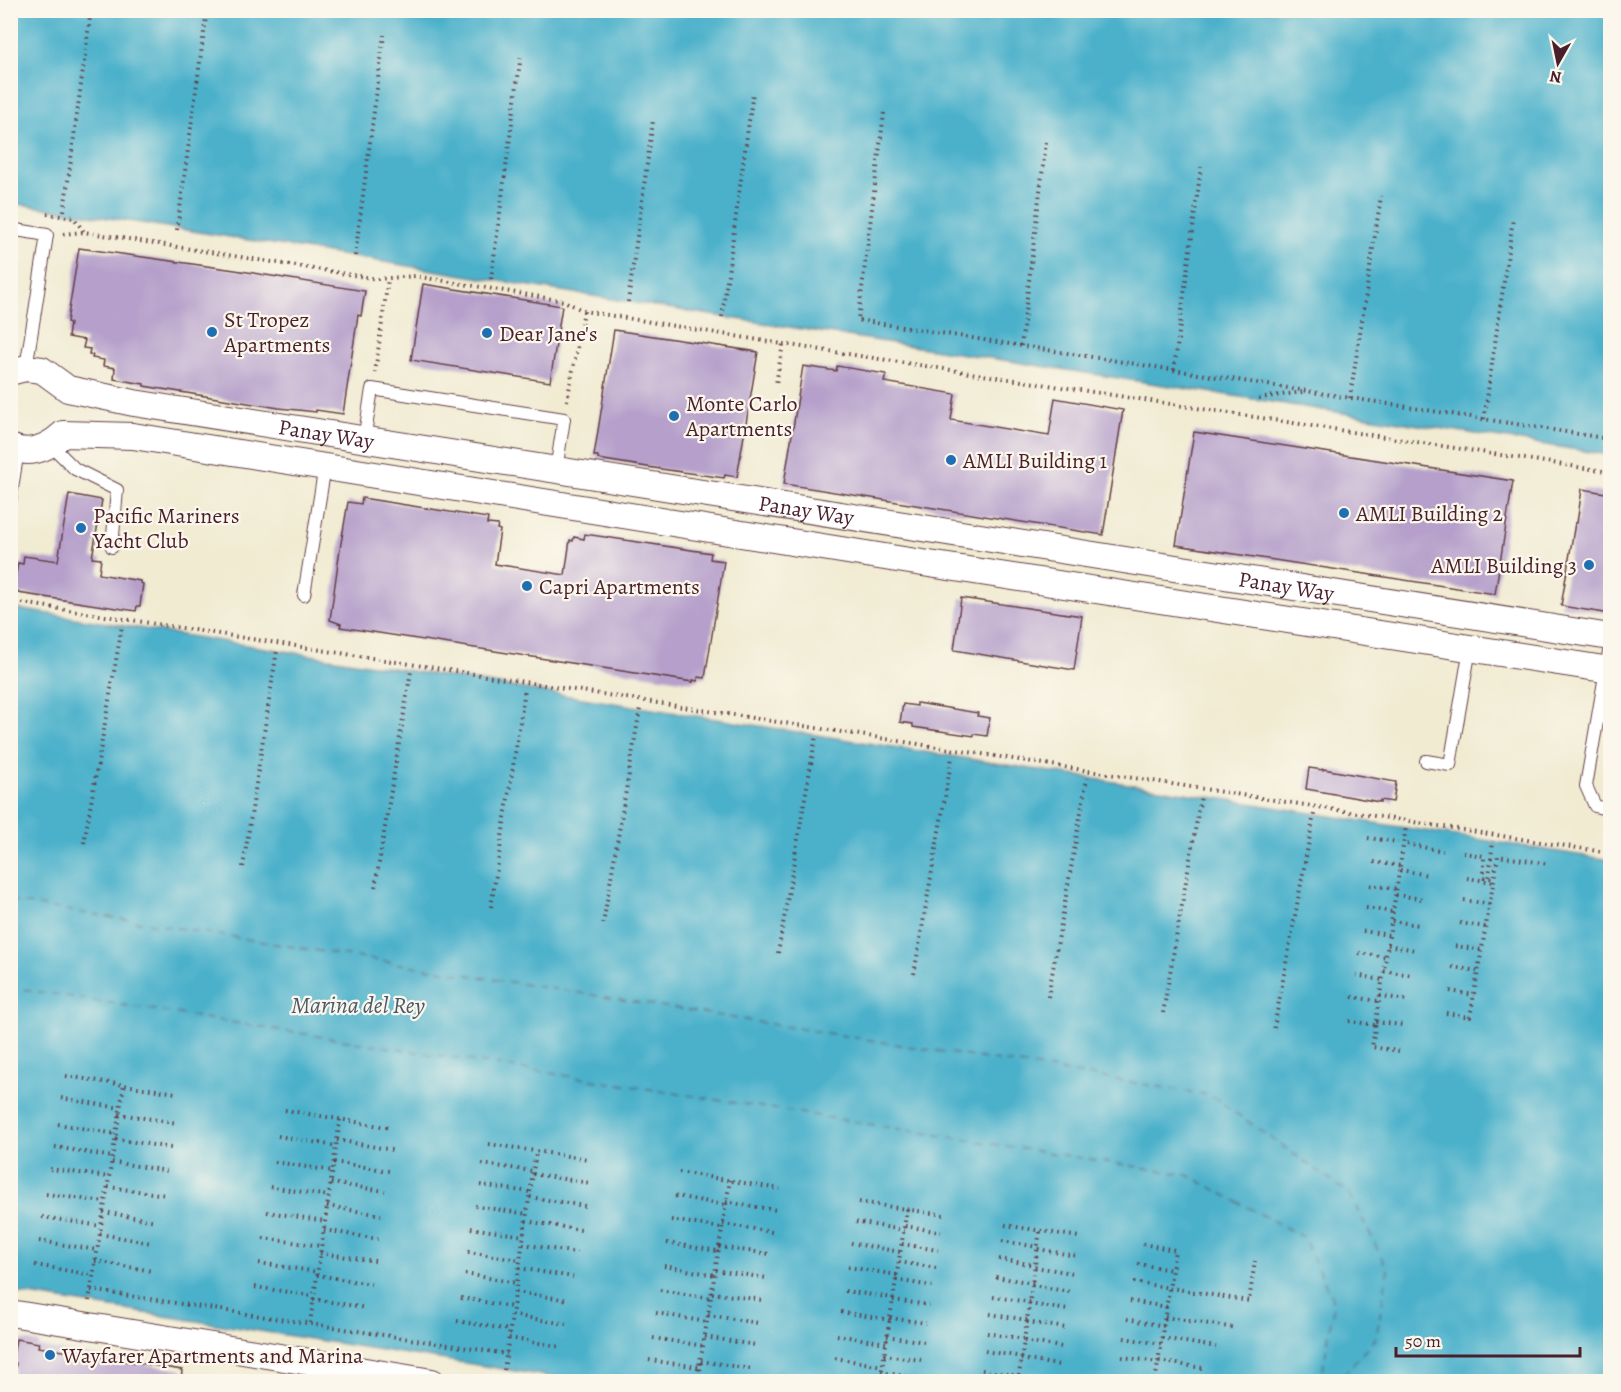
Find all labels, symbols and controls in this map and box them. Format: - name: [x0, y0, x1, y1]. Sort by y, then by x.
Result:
- north arrow: [1528, 33, 1588, 93]
- text: N: [1548, 65, 1563, 89]
- place label: St Tropez Apartments: [223, 305, 330, 360]
- place label: Dear Jane's: [499, 319, 598, 349]
- marker: St Tropez Apartments: [205, 325, 219, 339]
- marker: Dear Jane's: [480, 326, 494, 340]
- place label: Monte Carlo Apartments: [685, 389, 797, 444]
- marker: Monte Carlo Apartments: [667, 409, 681, 423]
- street label: Panay Way: [276, 412, 376, 457]
- place label: AMLI Building 1: [962, 446, 1107, 476]
- marker: AMLI Building 1: [944, 453, 958, 467]
- street label: Panay Way: [756, 488, 856, 533]
- place label: AMLI Building 2: [1355, 499, 1503, 529]
- place label: Pacific Mariners Yacht Club: [92, 501, 240, 556]
- marker: AMLI Building 2: [1337, 506, 1351, 520]
- marker: Pacific Mariners Yacht Club: [74, 521, 88, 535]
- place label: AMLI Building 3: [1430, 551, 1577, 581]
- marker: AMLI Building 3: [1582, 558, 1596, 572]
- street label: Panay Way: [1236, 564, 1336, 609]
- place label: Capri Apartments: [539, 572, 700, 602]
- marker: Capri Apartments: [520, 579, 534, 593]
- water label: Marina del Rey: [291, 989, 425, 1021]
- scale bar: [1396, 1320, 1580, 1358]
- text: 50 m: [1405, 1329, 1441, 1353]
- place label: Wayfarer Apartments and Marina: [61, 1341, 364, 1371]
- marker: Wayfarer Apartments and Marina: [43, 1348, 57, 1362]

